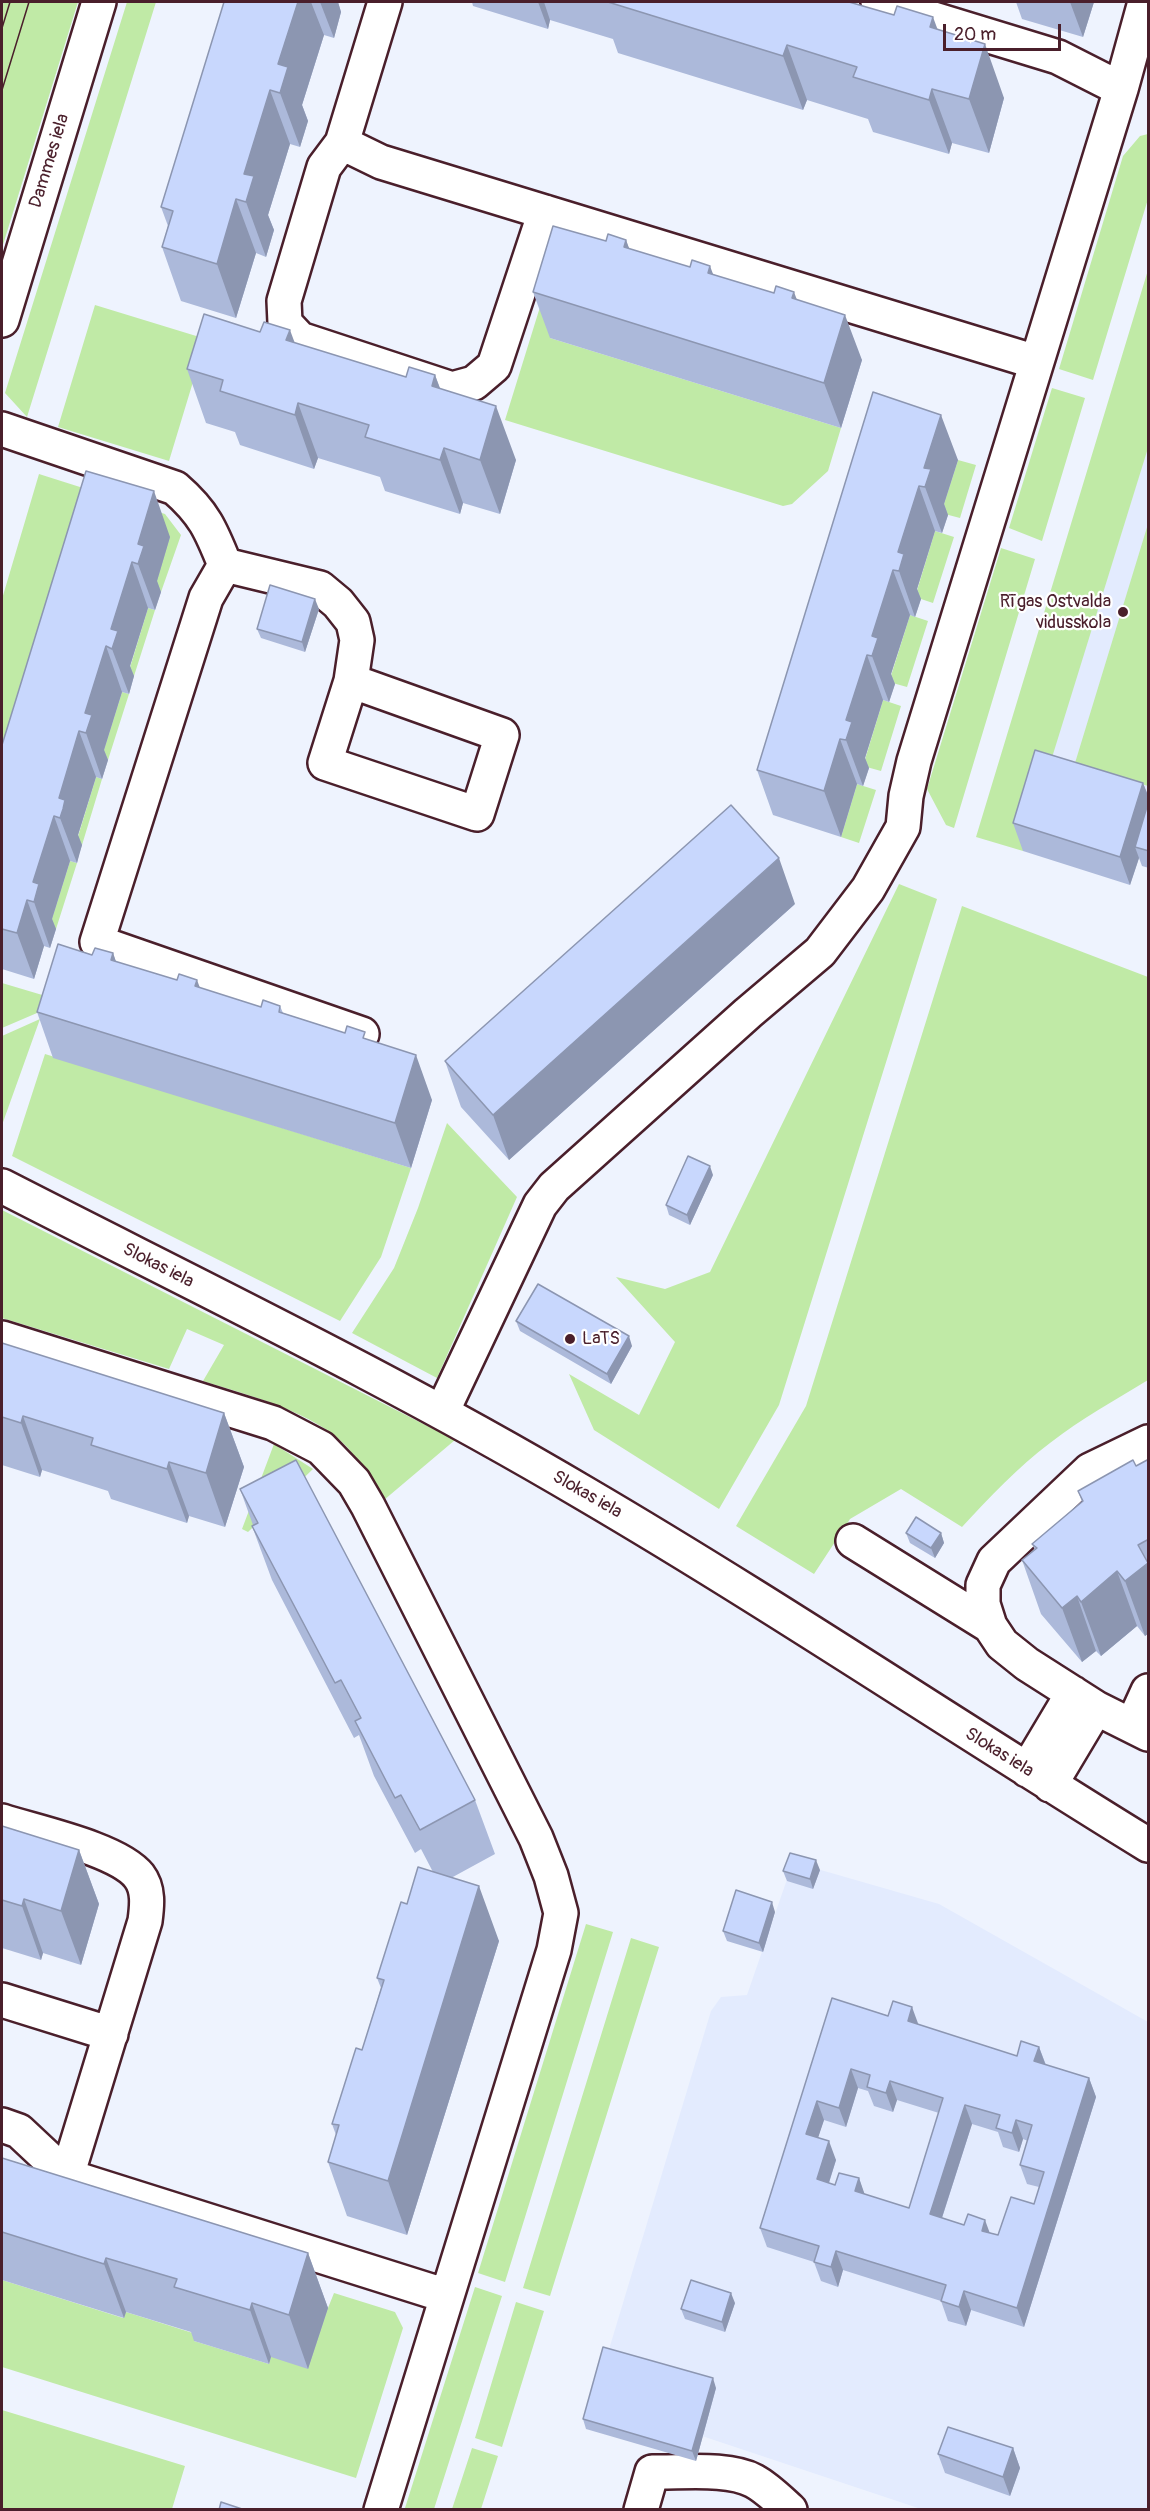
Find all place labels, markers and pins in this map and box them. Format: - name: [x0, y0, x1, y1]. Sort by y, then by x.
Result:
- place label: Rīgas Ostvalda vidusskola: [1000, 591, 1111, 634]
- marker: Rīgas Ostvalda vidusskola: [1116, 605, 1130, 619]
- place label: LaTS: [582, 1328, 620, 1350]
- marker: LaTS: [563, 1332, 577, 1346]

